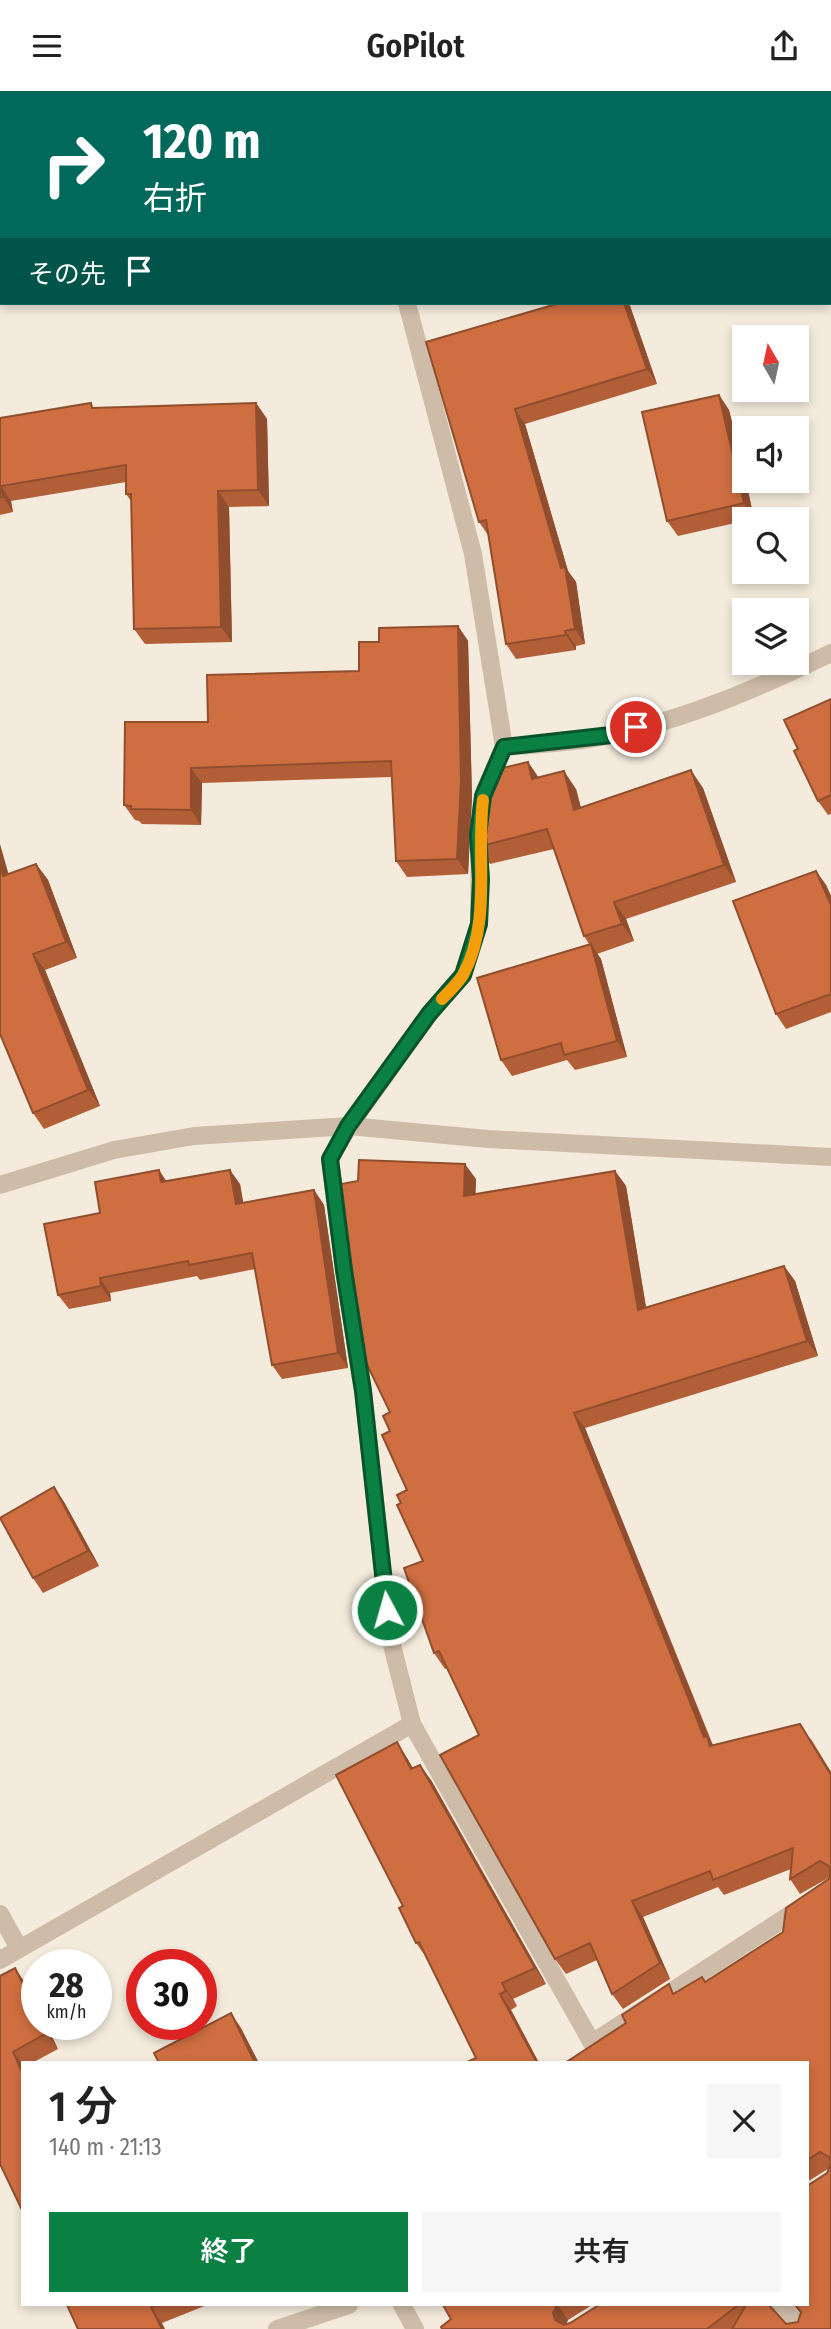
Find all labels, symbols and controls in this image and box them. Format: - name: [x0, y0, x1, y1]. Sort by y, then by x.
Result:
- icon: menu: [28, 27, 66, 65]
- text: GoPilot: [367, 27, 464, 65]
- icon: share: [765, 27, 803, 65]
- text: 120 m: [143, 112, 261, 171]
- icon: right: [28, 119, 119, 210]
- text: 右折: [143, 179, 207, 217]
- icon: arrive: [120, 252, 158, 290]
- text: その先: [28, 259, 106, 290]
- north arrow: [732, 325, 808, 403]
- map controls: [732, 325, 809, 675]
- button: sound: [732, 416, 809, 493]
- button: search: [732, 507, 809, 584]
- button: layers: [732, 598, 809, 675]
- pin: [606, 697, 666, 757]
- icon: arrive: [617, 708, 655, 746]
- position arrow: [350, 1573, 424, 1647]
- speed limit sign: 30: [126, 1949, 217, 2040]
- text: 28: [49, 1964, 84, 2006]
- text: km/h: [46, 2001, 87, 2023]
- text: 1 分: [49, 2082, 118, 2132]
- button: close: [707, 2084, 781, 2158]
- text: 140 m · 21:13: [49, 2133, 162, 2161]
- button: 終了: [49, 2212, 408, 2292]
- button: 共有: [422, 2212, 781, 2292]

